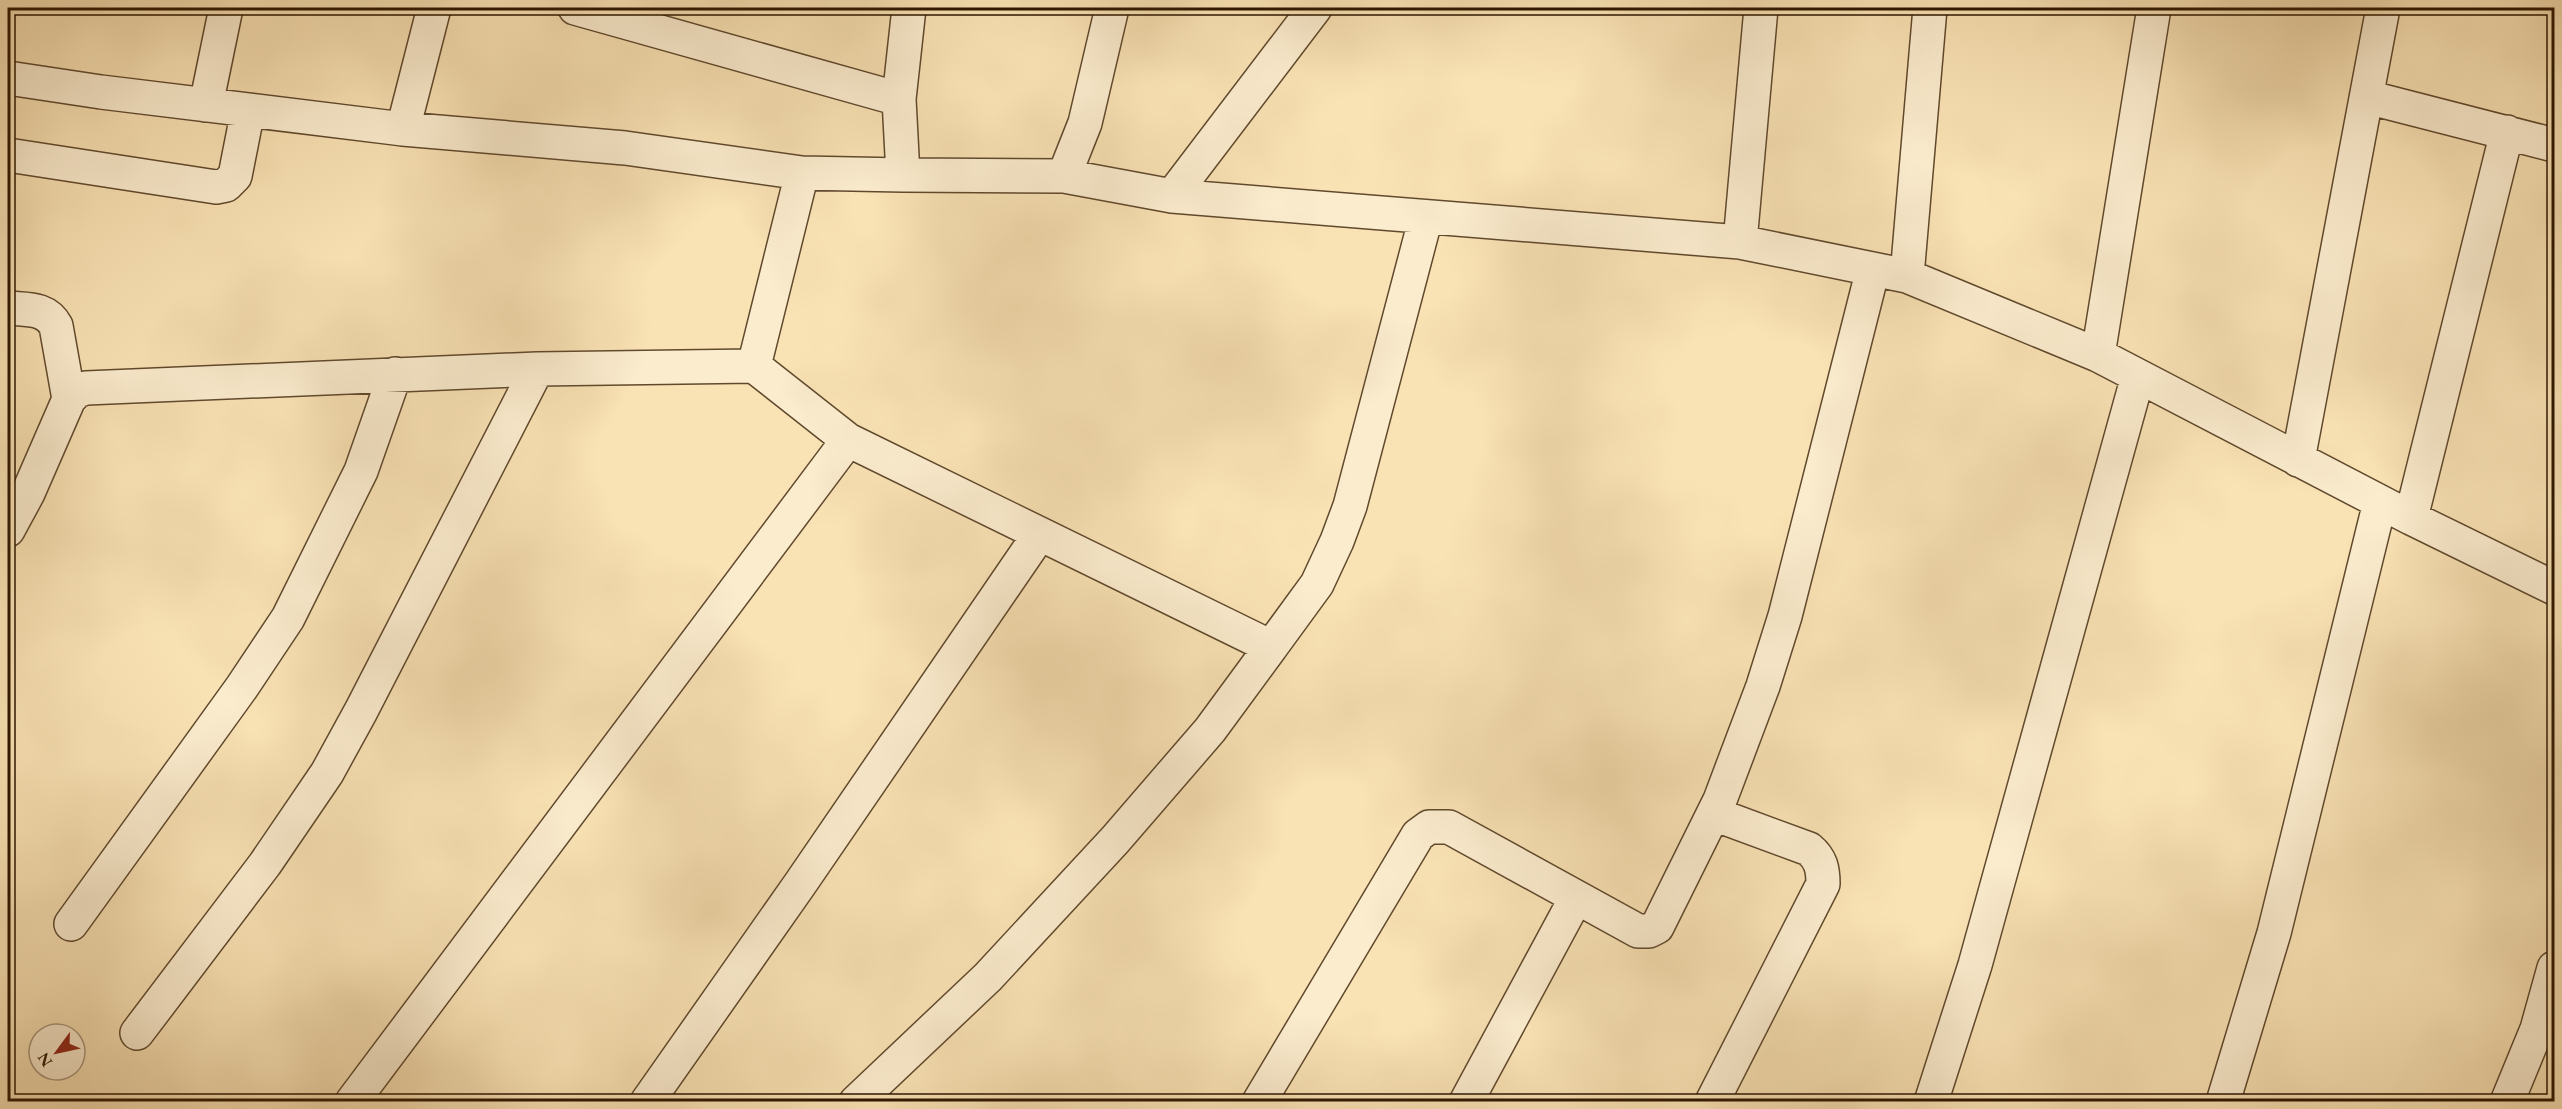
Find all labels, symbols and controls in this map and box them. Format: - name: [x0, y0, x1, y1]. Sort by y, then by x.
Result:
- north arrow: [27, 1022, 87, 1082]
- text: N: [32, 1049, 57, 1071]

